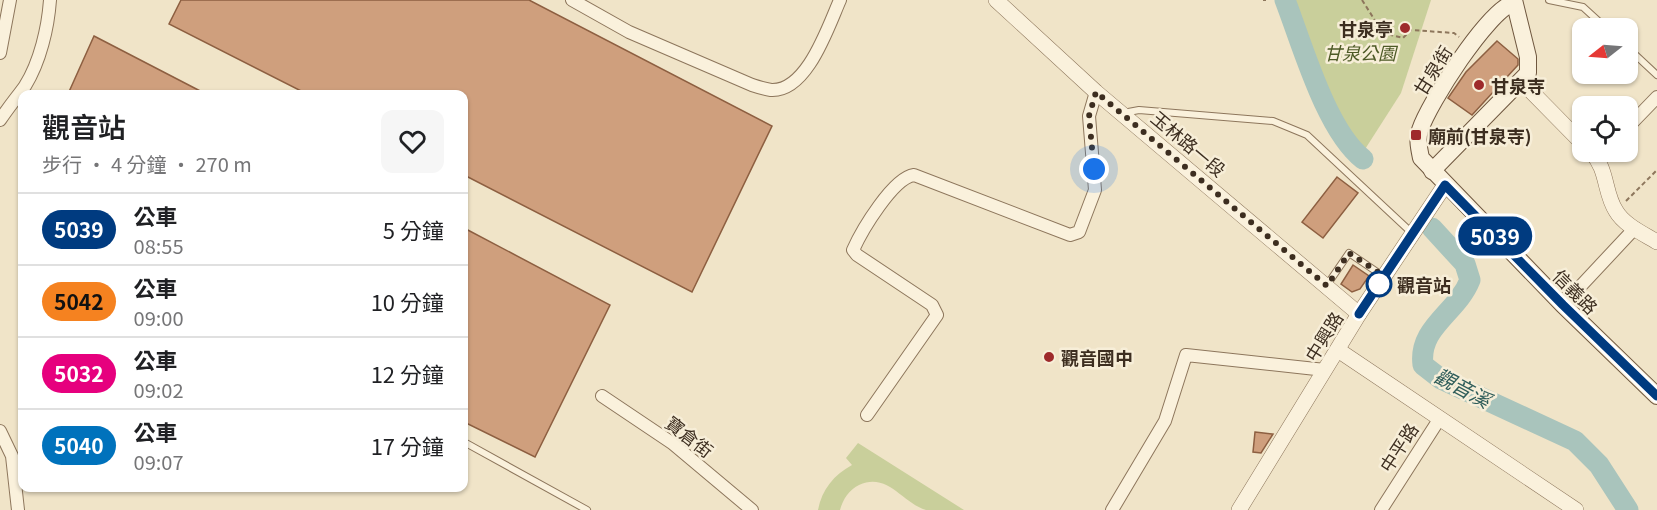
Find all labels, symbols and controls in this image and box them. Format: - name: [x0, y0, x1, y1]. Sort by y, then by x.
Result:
- place label: 甘泉亭: [1339, 15, 1393, 41]
- north arrow: [1572, 18, 1638, 84]
- map controls: [1572, 18, 1638, 162]
- marker: 甘泉亭: [1398, 21, 1412, 35]
- park label: 甘泉公園: [1324, 39, 1399, 65]
- street label: 甘泉街: [1407, 40, 1457, 100]
- place label: 甘泉寺: [1491, 72, 1545, 98]
- marker: 甘泉寺: [1472, 78, 1486, 92]
- button: locate: [1572, 96, 1638, 162]
- street label: 玉林路一段: [1146, 104, 1232, 182]
- text: 觀音站: [42, 106, 126, 146]
- button: heart: [381, 110, 444, 173]
- place label: 廟前(甘泉寺): [1428, 122, 1532, 148]
- marker: 廟前(甘泉寺): [1409, 128, 1423, 142]
- text: 步行 · 4 分鐘 · 270 m: [42, 149, 252, 178]
- your location: [1079, 154, 1109, 184]
- text: 公車: [134, 199, 178, 231]
- text: 5 分鐘: [383, 213, 444, 245]
- text: 5039: [54, 214, 104, 244]
- line badge: 5039: [1453, 216, 1537, 256]
- text: 5039: [1470, 221, 1520, 251]
- text: 08:55: [134, 231, 184, 260]
- street label: 信義路: [1548, 263, 1604, 319]
- text: 公車: [134, 271, 178, 303]
- marker: 觀音站: [1366, 271, 1392, 297]
- place label: 觀音站: [1397, 271, 1451, 297]
- text: 10 分鐘: [371, 285, 444, 317]
- text: 5042: [54, 286, 104, 316]
- text: 09:00: [134, 303, 184, 332]
- street label: 中興路: [1298, 306, 1348, 366]
- text: 公車: [134, 343, 178, 375]
- place label: 觀音國中: [1061, 344, 1133, 370]
- marker: 觀音國中: [1042, 350, 1056, 364]
- text: 12 分鐘: [371, 357, 444, 389]
- text: 5032: [54, 358, 104, 388]
- water label: 觀音溪: [1430, 360, 1499, 415]
- text: 09:02: [134, 375, 184, 404]
- street label: 寶倉街: [661, 409, 719, 463]
- text: 公車: [134, 415, 178, 447]
- street label: 中平路: [1372, 417, 1424, 477]
- text: 17 分鐘: [371, 429, 444, 461]
- text: 5040: [54, 430, 104, 460]
- text: 09:07: [134, 447, 184, 476]

